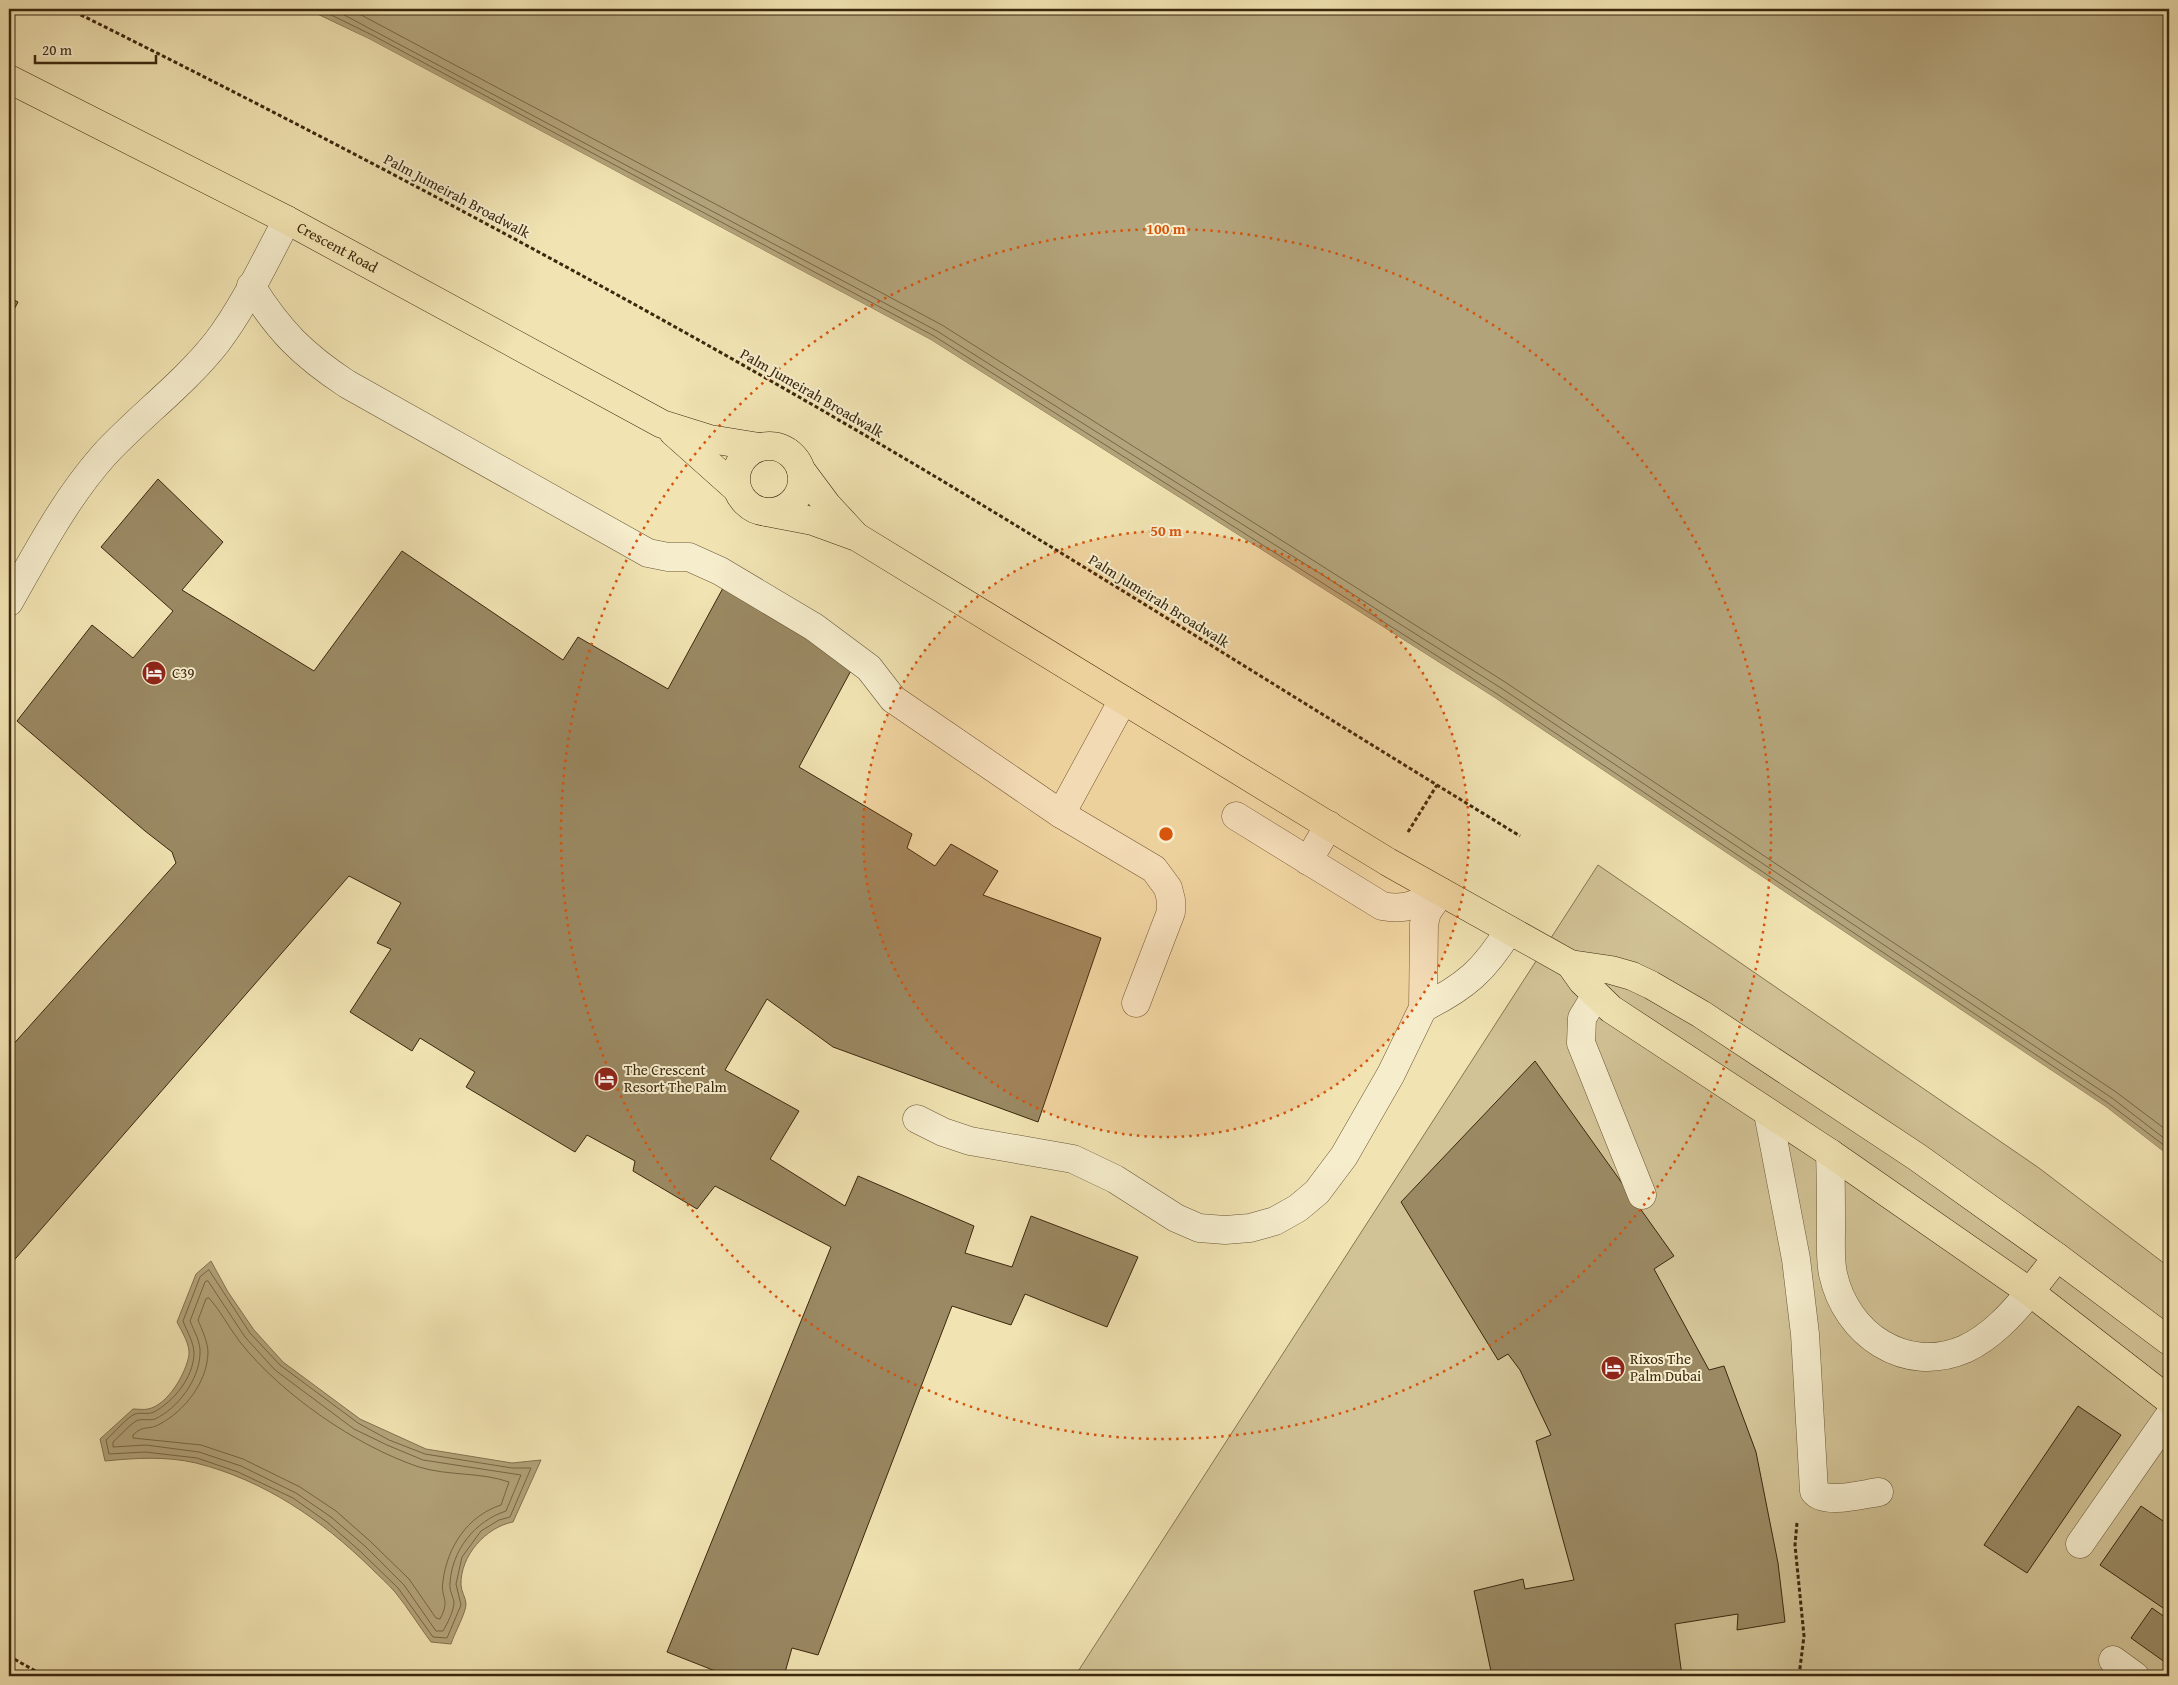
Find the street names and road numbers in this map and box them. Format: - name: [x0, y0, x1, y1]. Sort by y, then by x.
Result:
- street label: Palm Jumeirah Broadwalk: [380, 148, 534, 243]
- street label: Crescent Road: [293, 216, 382, 277]
- street label: Palm Jumeirah Broadwalk: [737, 343, 888, 443]
- street label: Palm Jumeirah Broadwalk: [1085, 549, 1234, 653]

